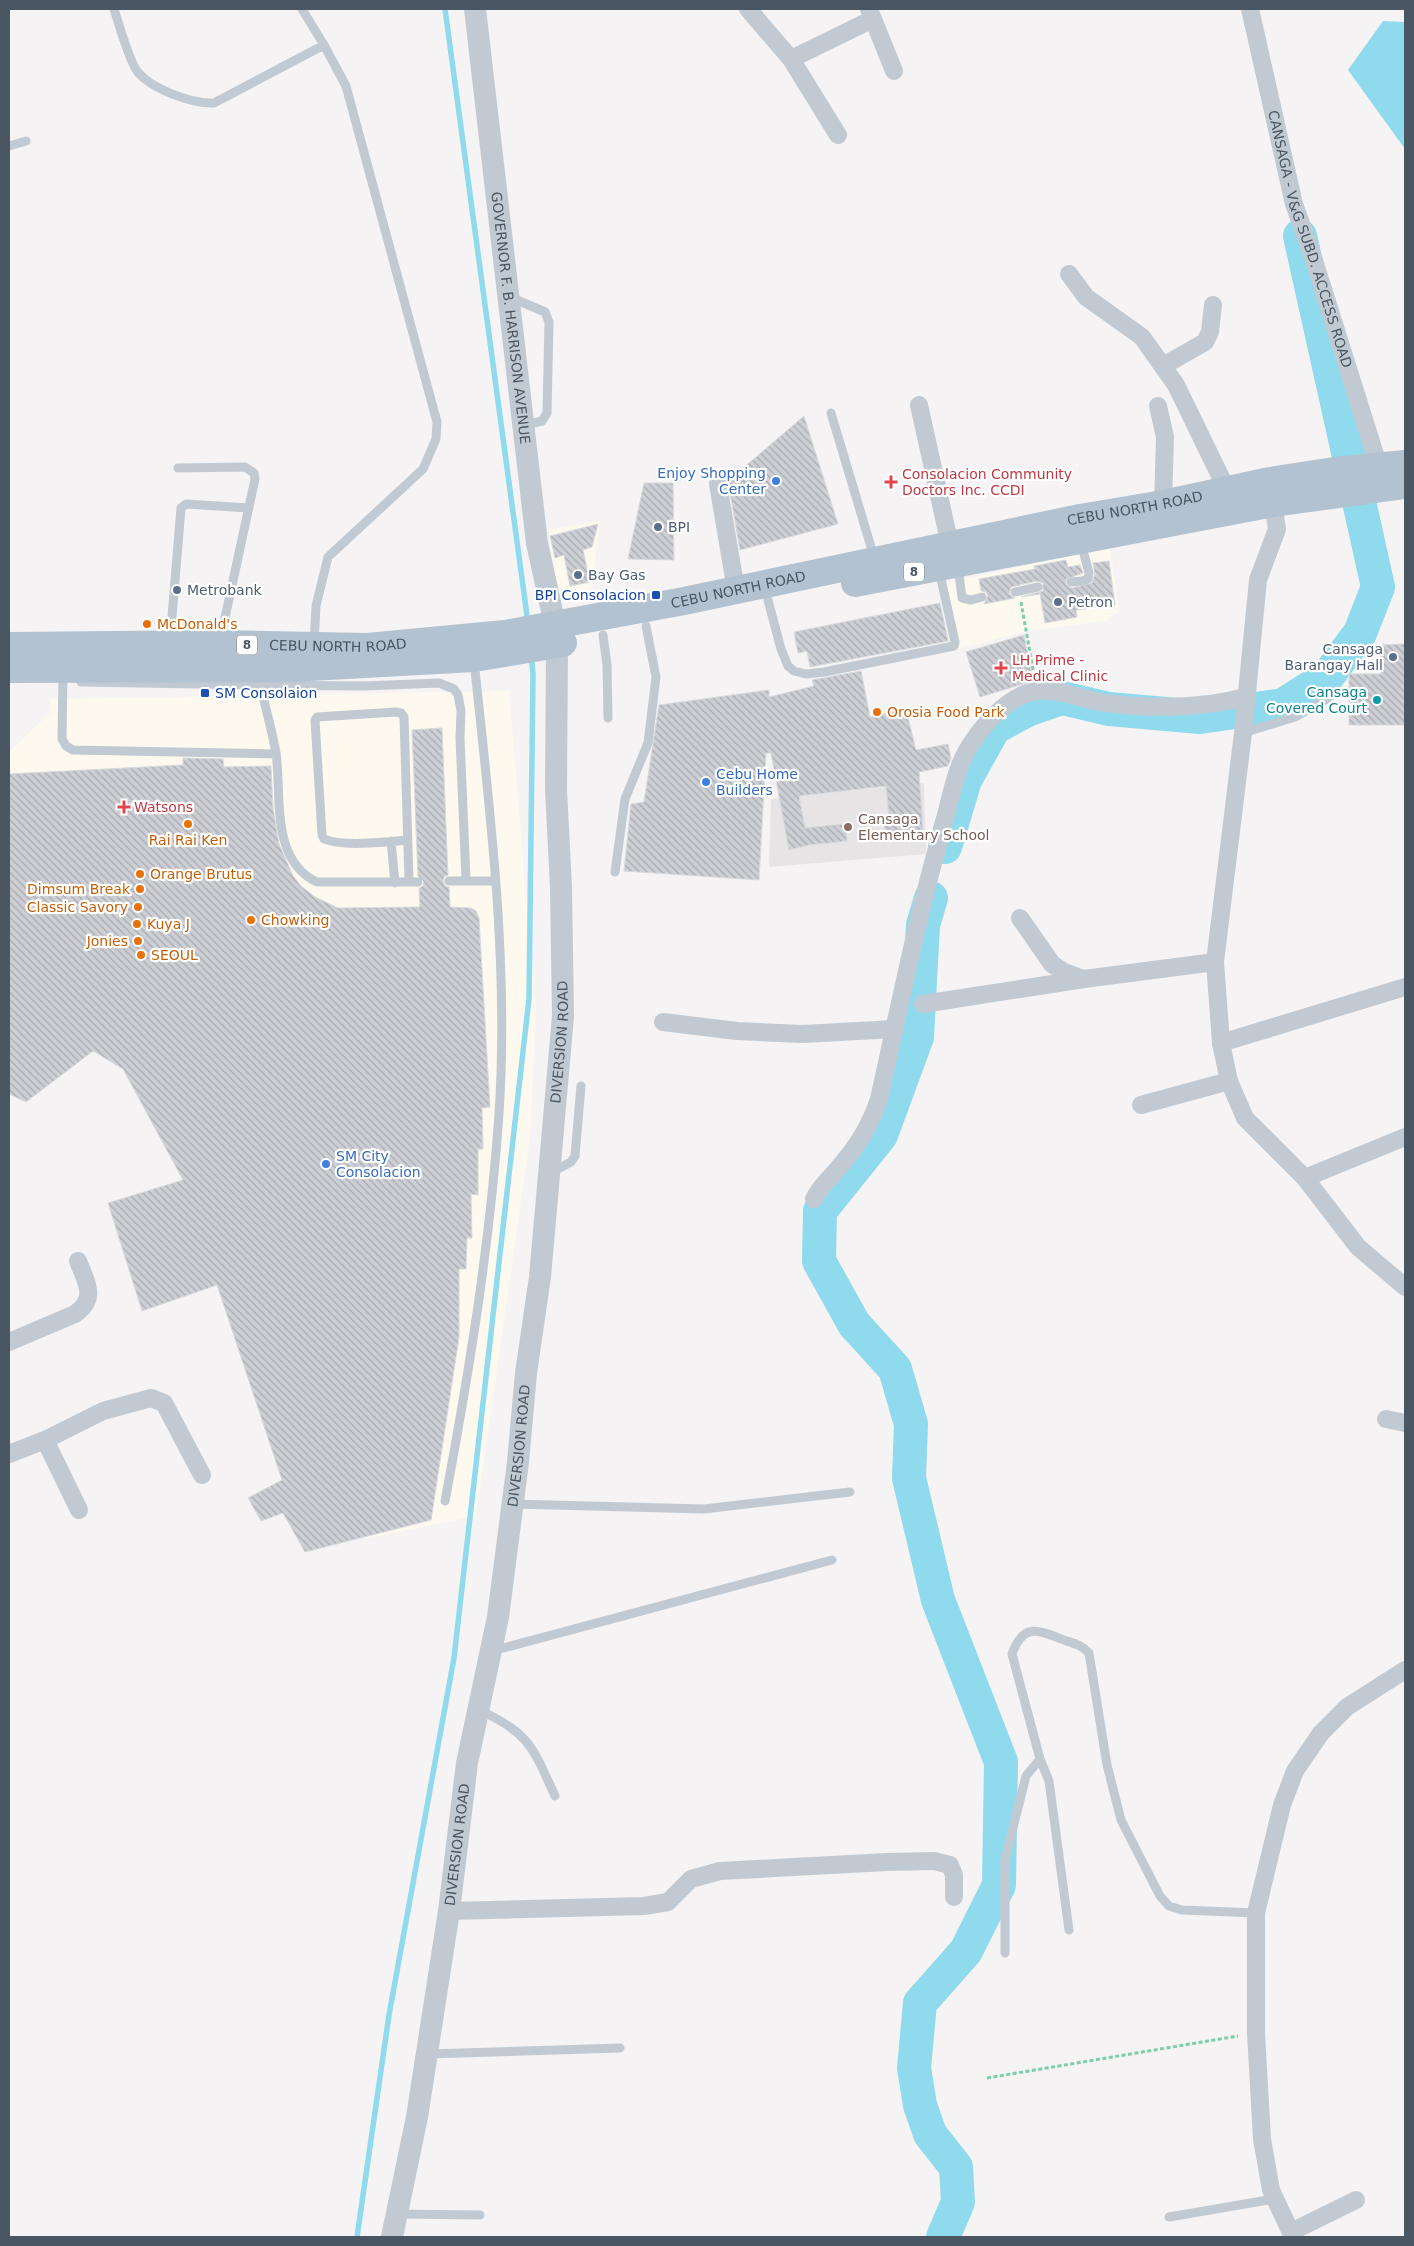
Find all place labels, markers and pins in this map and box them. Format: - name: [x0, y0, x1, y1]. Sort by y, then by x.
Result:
- place label: Enjoy Shopping Center: [657, 465, 766, 497]
- place label: Consolacion Community Doctors Inc. CCDI: [902, 466, 1072, 498]
- marker: Enjoy Shopping Center: [770, 475, 782, 487]
- marker: Consolacion Community Doctors Inc. CCDI: [884, 475, 898, 489]
- place label: BPI: [668, 519, 690, 535]
- marker: BPI: [652, 521, 664, 533]
- place label: Bay Gas: [588, 567, 646, 583]
- marker: Bay Gas: [572, 569, 584, 581]
- place label: Metrobank: [187, 582, 263, 598]
- marker: Metrobank: [171, 584, 183, 596]
- place label: BPI Consolacion: [535, 587, 646, 603]
- marker: BPI Consolacion: [650, 589, 662, 601]
- place label: Petron: [1068, 594, 1113, 610]
- marker: Petron: [1052, 596, 1064, 608]
- place label: McDonald's: [157, 616, 238, 632]
- marker: McDonald's: [141, 618, 153, 630]
- place label: Cansaga Barangay Hall: [1285, 641, 1383, 673]
- marker: Cansaga Barangay Hall: [1387, 651, 1399, 663]
- place label: LH Prime - Medical Clinic: [1012, 652, 1108, 684]
- marker: LH Prime - Medical Clinic: [994, 661, 1008, 675]
- place label: Cansaga Covered Court: [1266, 684, 1367, 716]
- place label: SM Consolaion: [215, 685, 317, 701]
- marker: SM Consolaion: [199, 687, 211, 699]
- marker: Cansaga Covered Court: [1371, 694, 1383, 706]
- place label: Orosia Food Park: [887, 704, 1005, 720]
- marker: Orosia Food Park: [871, 706, 883, 718]
- place label: Cebu Home Builders: [716, 766, 798, 798]
- marker: Cebu Home Builders: [700, 776, 712, 788]
- place label: Watsons: [134, 799, 193, 815]
- marker: Watsons: [118, 801, 130, 813]
- place label: Cansaga Elementary School: [858, 811, 990, 843]
- marker: Rai Rai Ken: [182, 818, 194, 830]
- marker: Cansaga Elementary School: [842, 821, 854, 833]
- place label: Rai Rai Ken: [149, 832, 227, 848]
- place label: Orange Brutus: [150, 866, 252, 882]
- marker: Orange Brutus: [134, 868, 146, 880]
- place label: Dimsum Break: [27, 881, 131, 897]
- marker: Dimsum Break: [134, 883, 146, 895]
- place label: Classic Savory: [27, 899, 128, 915]
- marker: Classic Savory: [132, 901, 144, 913]
- place label: Chowking: [261, 912, 329, 928]
- marker: Chowking: [245, 914, 257, 926]
- place label: Kuya J: [147, 916, 190, 932]
- marker: Kuya J: [131, 918, 143, 930]
- place label: Jonies: [86, 933, 128, 949]
- marker: Jonies: [132, 935, 144, 947]
- place label: SEOUL: [151, 947, 198, 963]
- marker: SEOUL: [135, 949, 147, 961]
- place label: SM City Consolacion: [336, 1148, 421, 1180]
- marker: SM City Consolacion: [320, 1158, 332, 1170]

